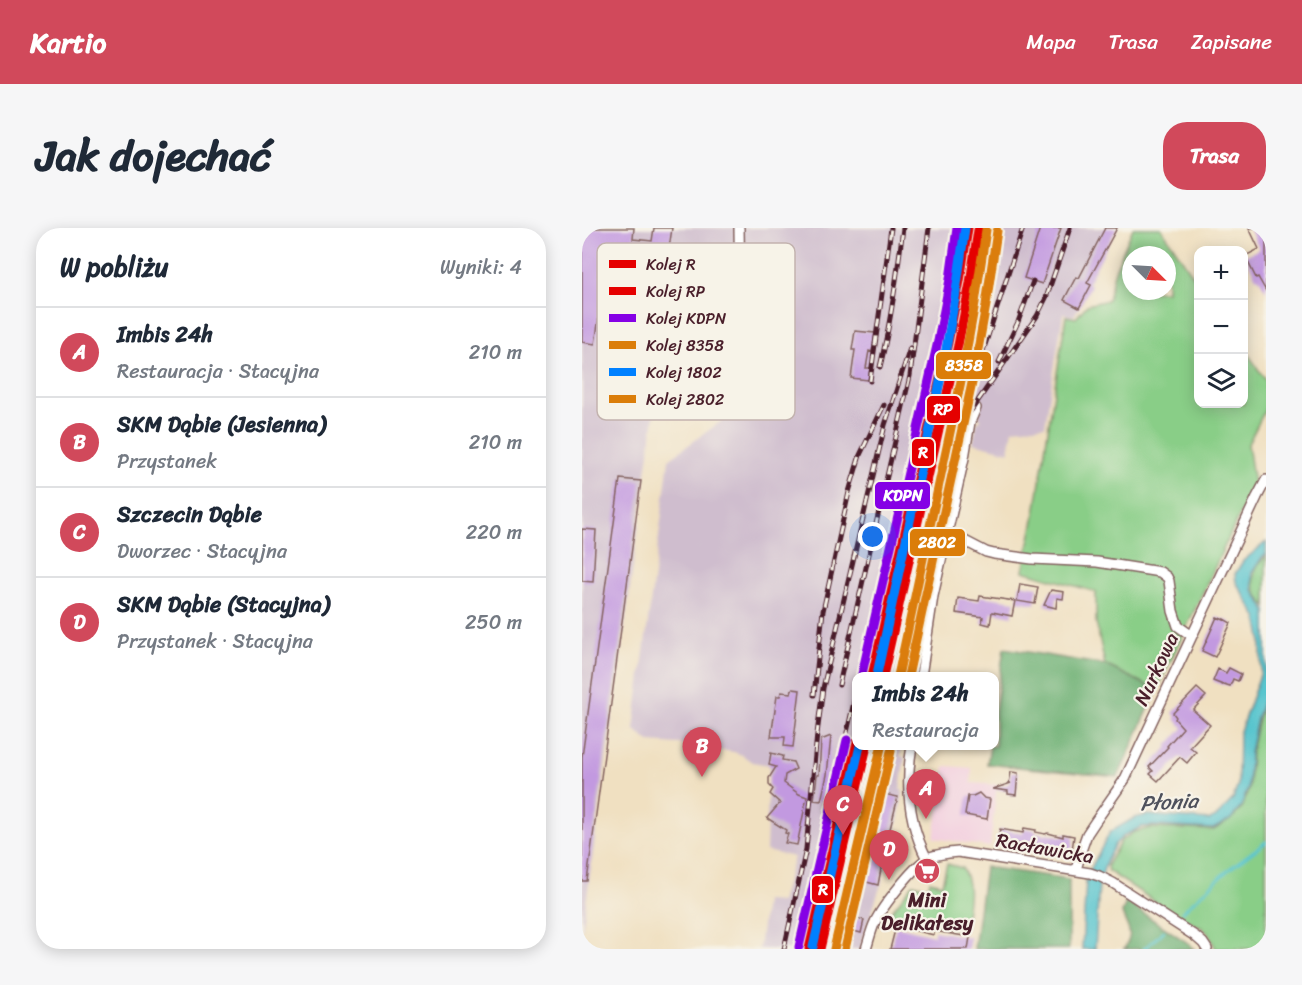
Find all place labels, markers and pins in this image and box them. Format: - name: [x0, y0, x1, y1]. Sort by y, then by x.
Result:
- pin: B: [682, 728, 722, 777]
- pin: A: [906, 770, 946, 819]
- pin: C: [824, 786, 862, 835]
- pin: D: [870, 830, 908, 880]
- supermarket icon: Mini Delikatesy: [912, 856, 942, 886]
- place label: Mini Delikatesy: [881, 883, 974, 941]

